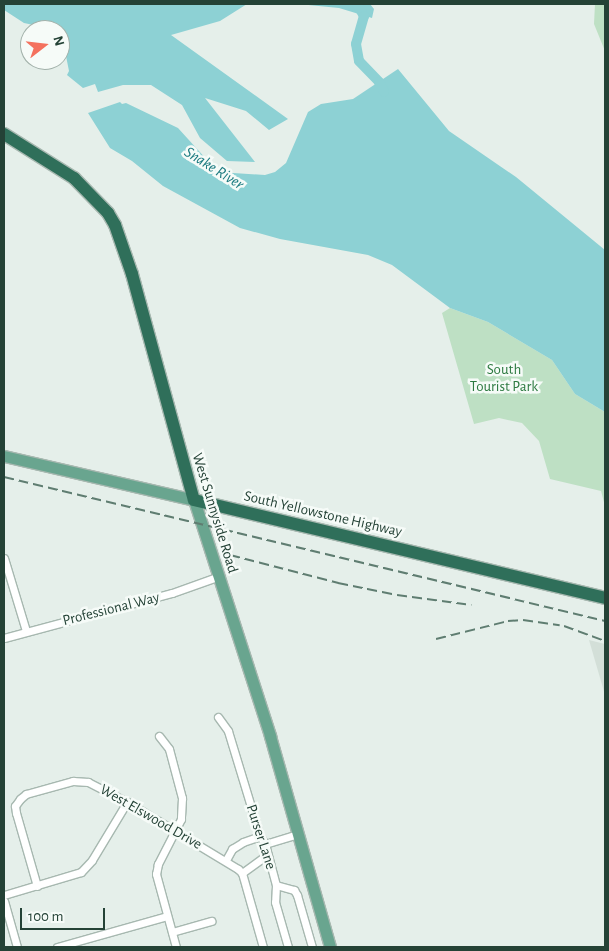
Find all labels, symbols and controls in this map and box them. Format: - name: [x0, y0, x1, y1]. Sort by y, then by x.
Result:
- north arrow: [20, 20, 70, 70]
- text: N: [50, 35, 67, 48]
- water label: Snake River: [181, 142, 247, 194]
- park label: South Tourist Park: [470, 360, 538, 395]
- street label: West Sunnyside Road: [188, 451, 242, 575]
- street label: South Yellowstone Highway: [242, 487, 404, 541]
- street label: Professional Way: [61, 588, 161, 630]
- street label: West Elswood Drive: [97, 780, 205, 854]
- street label: Purser Lane: [242, 802, 280, 872]
- scale bar: [22, 898, 108, 930]
- text: 100 m: [28, 909, 63, 924]

